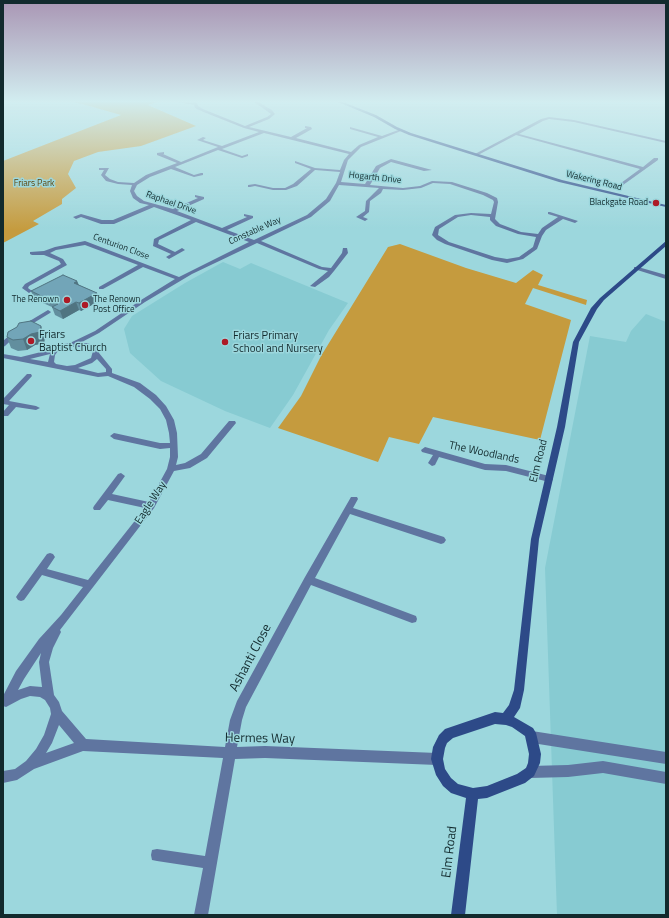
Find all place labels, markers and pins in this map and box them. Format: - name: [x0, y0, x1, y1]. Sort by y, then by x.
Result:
- place label: Blackgate Road: [589, 198, 648, 208]
- marker: Blackgate Road: [651, 198, 661, 208]
- place label: The Renown: [12, 295, 59, 305]
- marker: The Renown: [62, 295, 72, 305]
- place label: The Renown Post Office: [93, 295, 140, 316]
- marker: The Renown Post Office: [80, 300, 90, 310]
- place label: Friars Baptist Church: [39, 328, 107, 354]
- place label: Friars Primary School and Nursery: [233, 329, 323, 355]
- marker: Friars Baptist Church: [26, 336, 36, 346]
- marker: Friars Primary School and Nursery: [220, 337, 230, 347]

